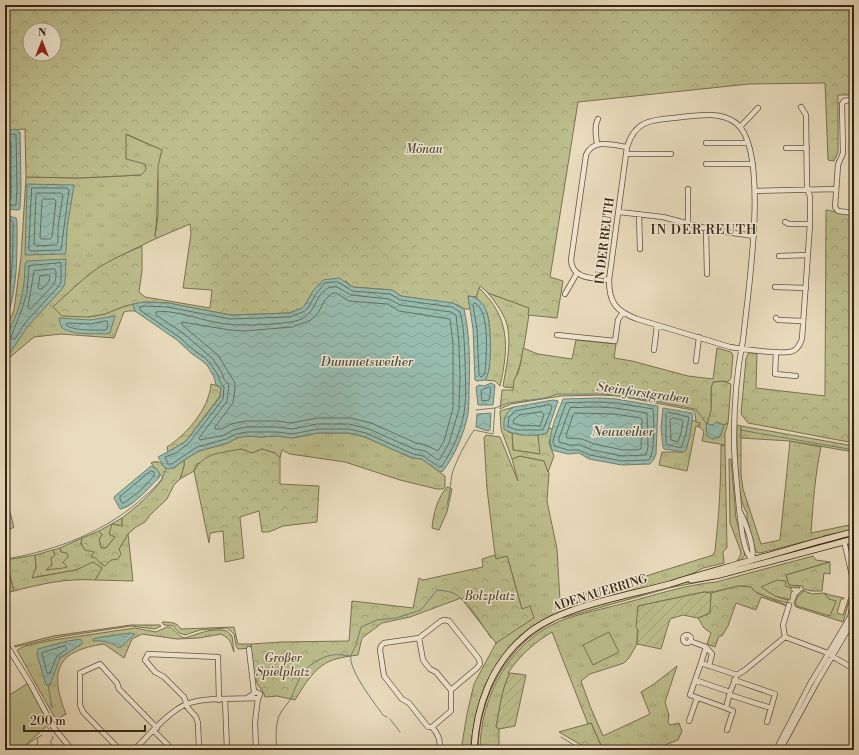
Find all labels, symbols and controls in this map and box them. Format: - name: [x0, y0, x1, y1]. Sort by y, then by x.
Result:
- north arrow: [22, 22, 62, 62]
- text: N: [38, 26, 47, 40]
- park label: Mönau: [405, 142, 443, 157]
- street label: IN DER REUTH: [592, 196, 618, 285]
- district label: IN DER REUTH: [651, 222, 757, 238]
- water label: Dummetsweiher: [320, 354, 414, 370]
- water label: Steinforstgraben: [596, 379, 691, 408]
- water label: Neuweiher: [591, 424, 655, 440]
- street label: ADENAUERRING: [550, 571, 649, 615]
- park label: Bolzplatz: [463, 589, 516, 604]
- park label: Großer Spielplatz: [256, 651, 310, 680]
- scale bar: [24, 707, 145, 733]
- text: 200 m: [30, 714, 66, 729]

